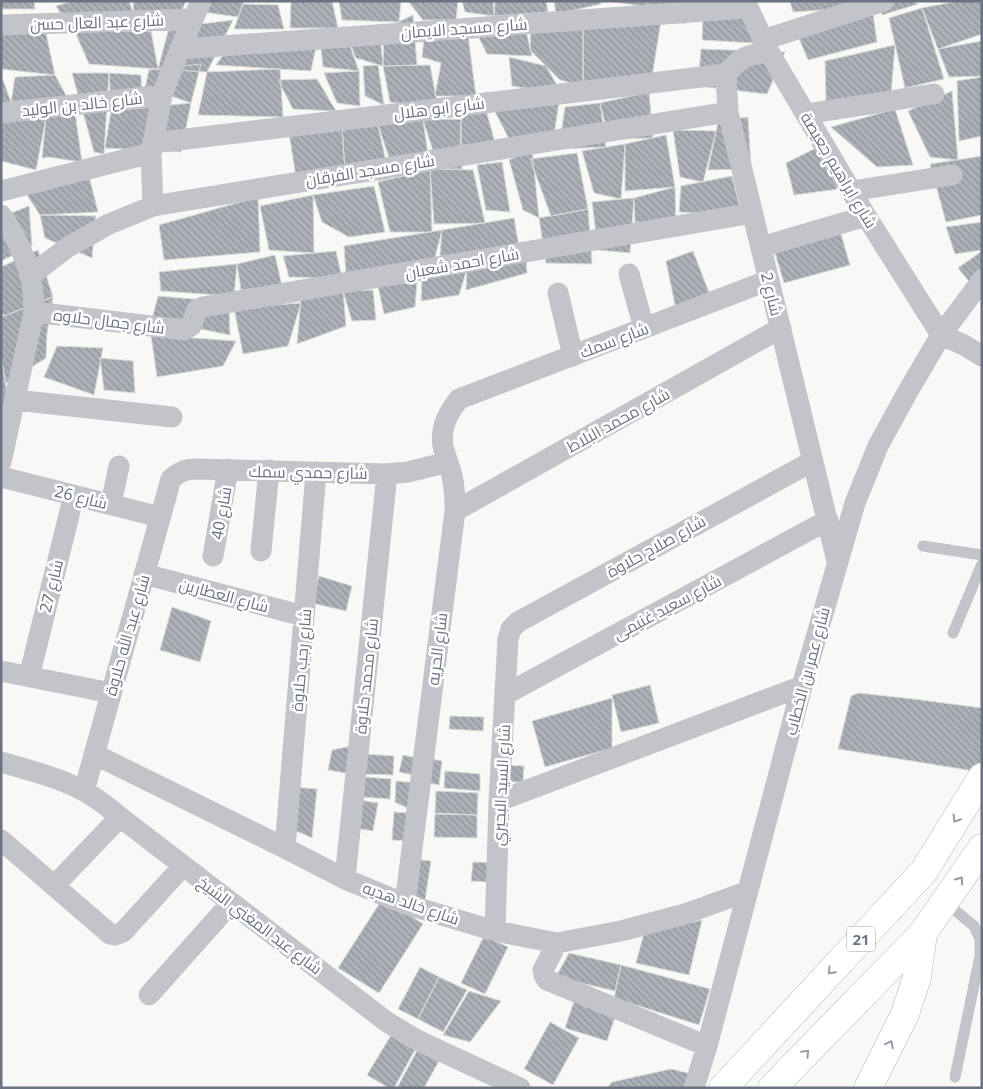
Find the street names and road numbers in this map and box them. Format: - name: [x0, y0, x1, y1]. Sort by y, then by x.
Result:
- street label: شارع عبد العال حسن: [30, 9, 164, 36]
- street label: شارع مسجد الايمان: [400, 13, 528, 44]
- street label: شارع خالد بن الوليد: [21, 87, 143, 122]
- street label: شارع ابو هلال: [392, 92, 486, 125]
- street label: شارع ابراهيم جعيصة: [795, 108, 882, 233]
- street label: شارع مسجد الفرقان: [304, 149, 436, 192]
- street label: شارع احمد شعبان: [403, 242, 521, 285]
- street label: شارع 2: [755, 270, 788, 318]
- street label: شارع جمال حلاوه: [52, 303, 166, 340]
- street label: شارع سمك: [576, 317, 652, 364]
- street label: شارع محمد البلاط: [562, 383, 674, 458]
- street label: شارع حمدي سمك: [248, 460, 368, 487]
- street label: شارع 26: [52, 480, 110, 515]
- street label: شارع 40: [206, 485, 237, 541]
- street label: شارع صلاح حلاوة: [603, 510, 710, 583]
- street label: شارع 27: [34, 557, 69, 615]
- street label: شارع سعيد غنيمى: [609, 569, 726, 646]
- street label: شارع عبد الله حلاوة: [99, 572, 156, 698]
- street label: شارع العطارين: [177, 573, 271, 618]
- street label: شارع عمر بن الخطاب: [779, 605, 836, 738]
- street label: شارع رجب حلاوة: [286, 608, 317, 712]
- street label: شارع الحريه: [422, 611, 453, 687]
- street label: شارع محمد حلاوة: [349, 617, 384, 735]
- street label: شارع السيد البحيري: [487, 724, 518, 847]
- street label: شارع عبد المغني الشيخ: [191, 871, 327, 982]
- street label: شارع خالد هديه: [359, 876, 462, 931]
- road number: 21: [847, 926, 875, 952]

